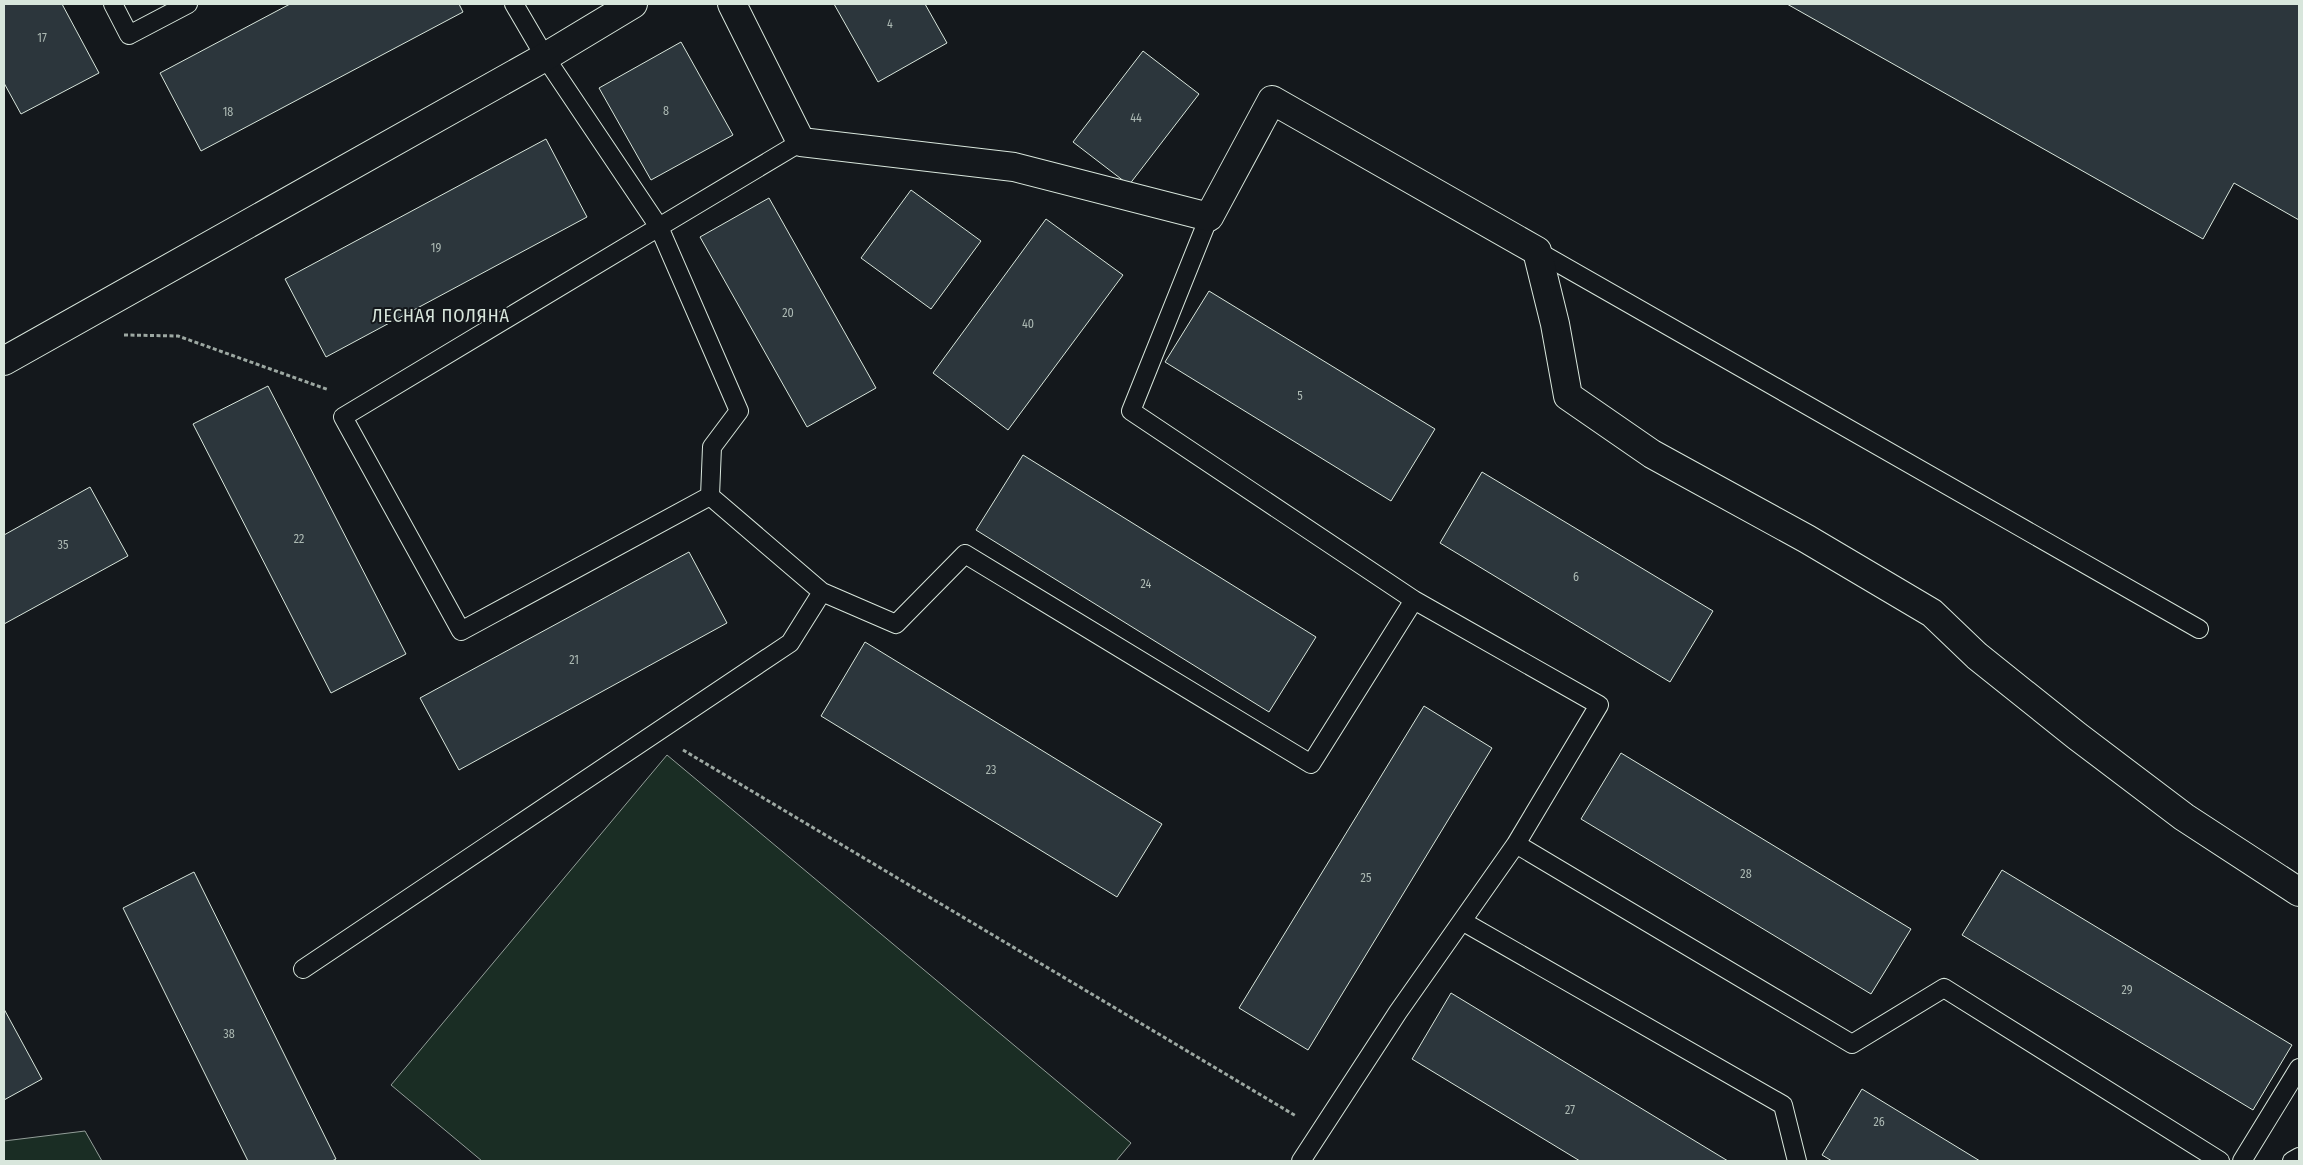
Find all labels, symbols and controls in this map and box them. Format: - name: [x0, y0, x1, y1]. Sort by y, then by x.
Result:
- house number: 4: [887, 17, 893, 31]
- house number: 17: [37, 31, 47, 45]
- house number: 8: [663, 104, 669, 118]
- house number: 18: [223, 105, 233, 119]
- house number: 44: [1130, 111, 1142, 125]
- house number: 19: [431, 241, 441, 255]
- district label: ЛЕСНАЯ ПОЛЯНА: [372, 305, 510, 327]
- house number: 20: [782, 306, 794, 320]
- house number: 40: [1022, 317, 1034, 331]
- house number: 5: [1297, 389, 1303, 403]
- house number: 22: [294, 532, 304, 546]
- house number: 35: [58, 538, 69, 552]
- house number: 6: [1573, 570, 1579, 584]
- house number: 24: [1141, 577, 1152, 591]
- house number: 21: [569, 653, 579, 667]
- house number: 23: [986, 763, 996, 777]
- house number: 28: [1740, 867, 1752, 881]
- house number: 25: [1361, 871, 1372, 885]
- house number: 29: [2121, 983, 2133, 997]
- house number: 38: [223, 1027, 235, 1041]
- house number: 27: [1565, 1103, 1575, 1117]
- house number: 26: [1873, 1115, 1885, 1129]

